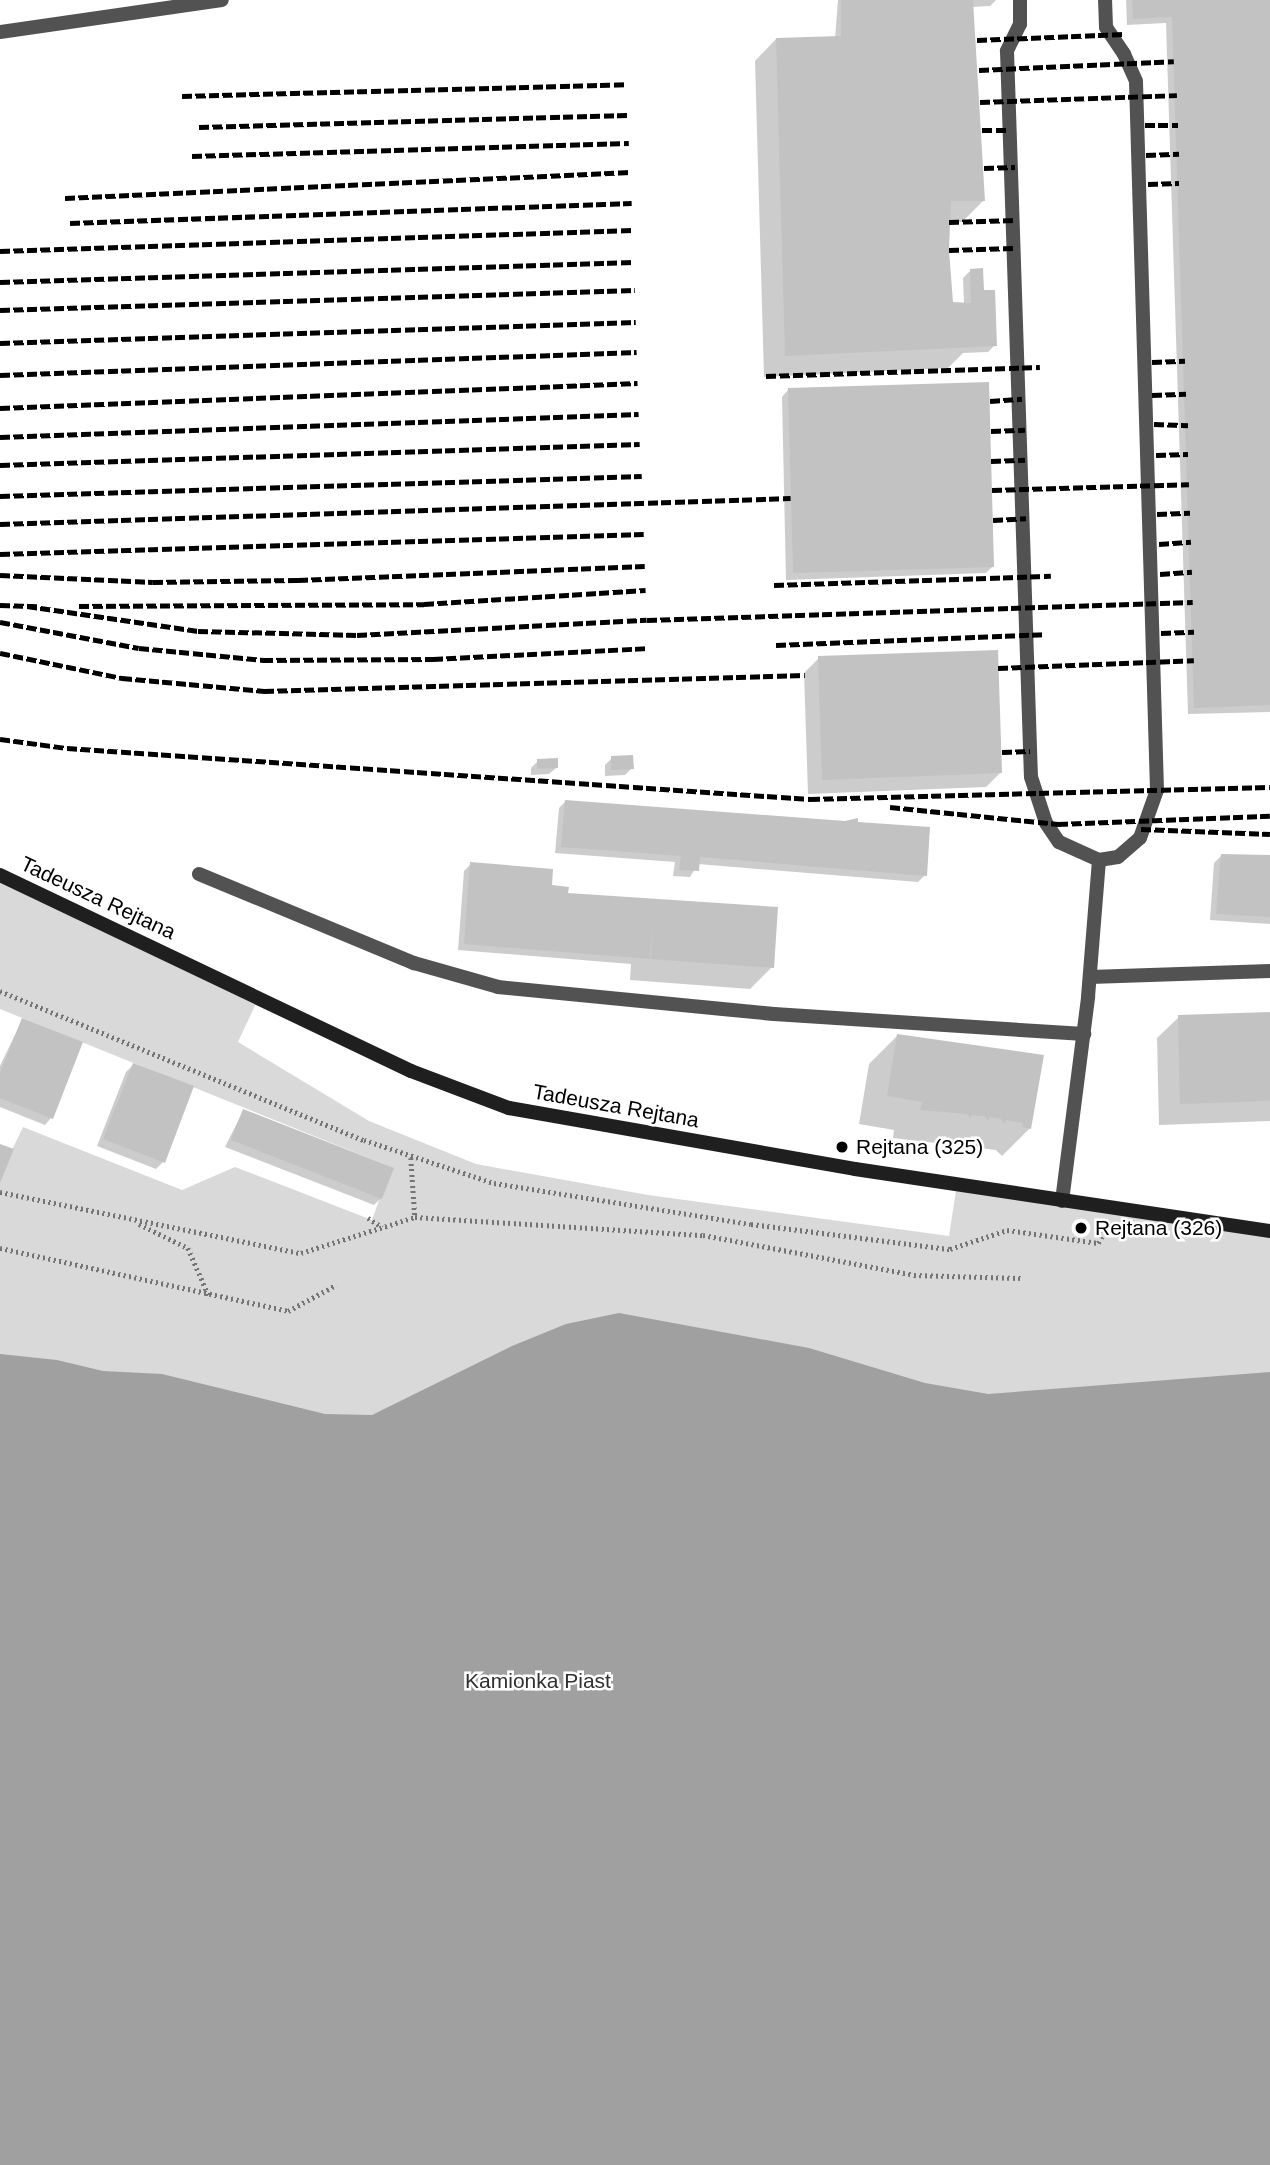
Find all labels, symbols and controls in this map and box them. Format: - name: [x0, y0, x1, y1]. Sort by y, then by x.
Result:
- street label: Tadeusza Rejtana: [16, 851, 180, 945]
- street label: Tadeusza Rejtana: [531, 1079, 701, 1133]
- place label: Rejtana (325): [856, 1134, 983, 1160]
- marker: Rejtana (325): [834, 1139, 850, 1155]
- place label: Rejtana (326): [1095, 1215, 1222, 1241]
- marker: Rejtana (326): [1073, 1220, 1089, 1236]
- park label: Kamionka Piast: [465, 1668, 611, 1694]

